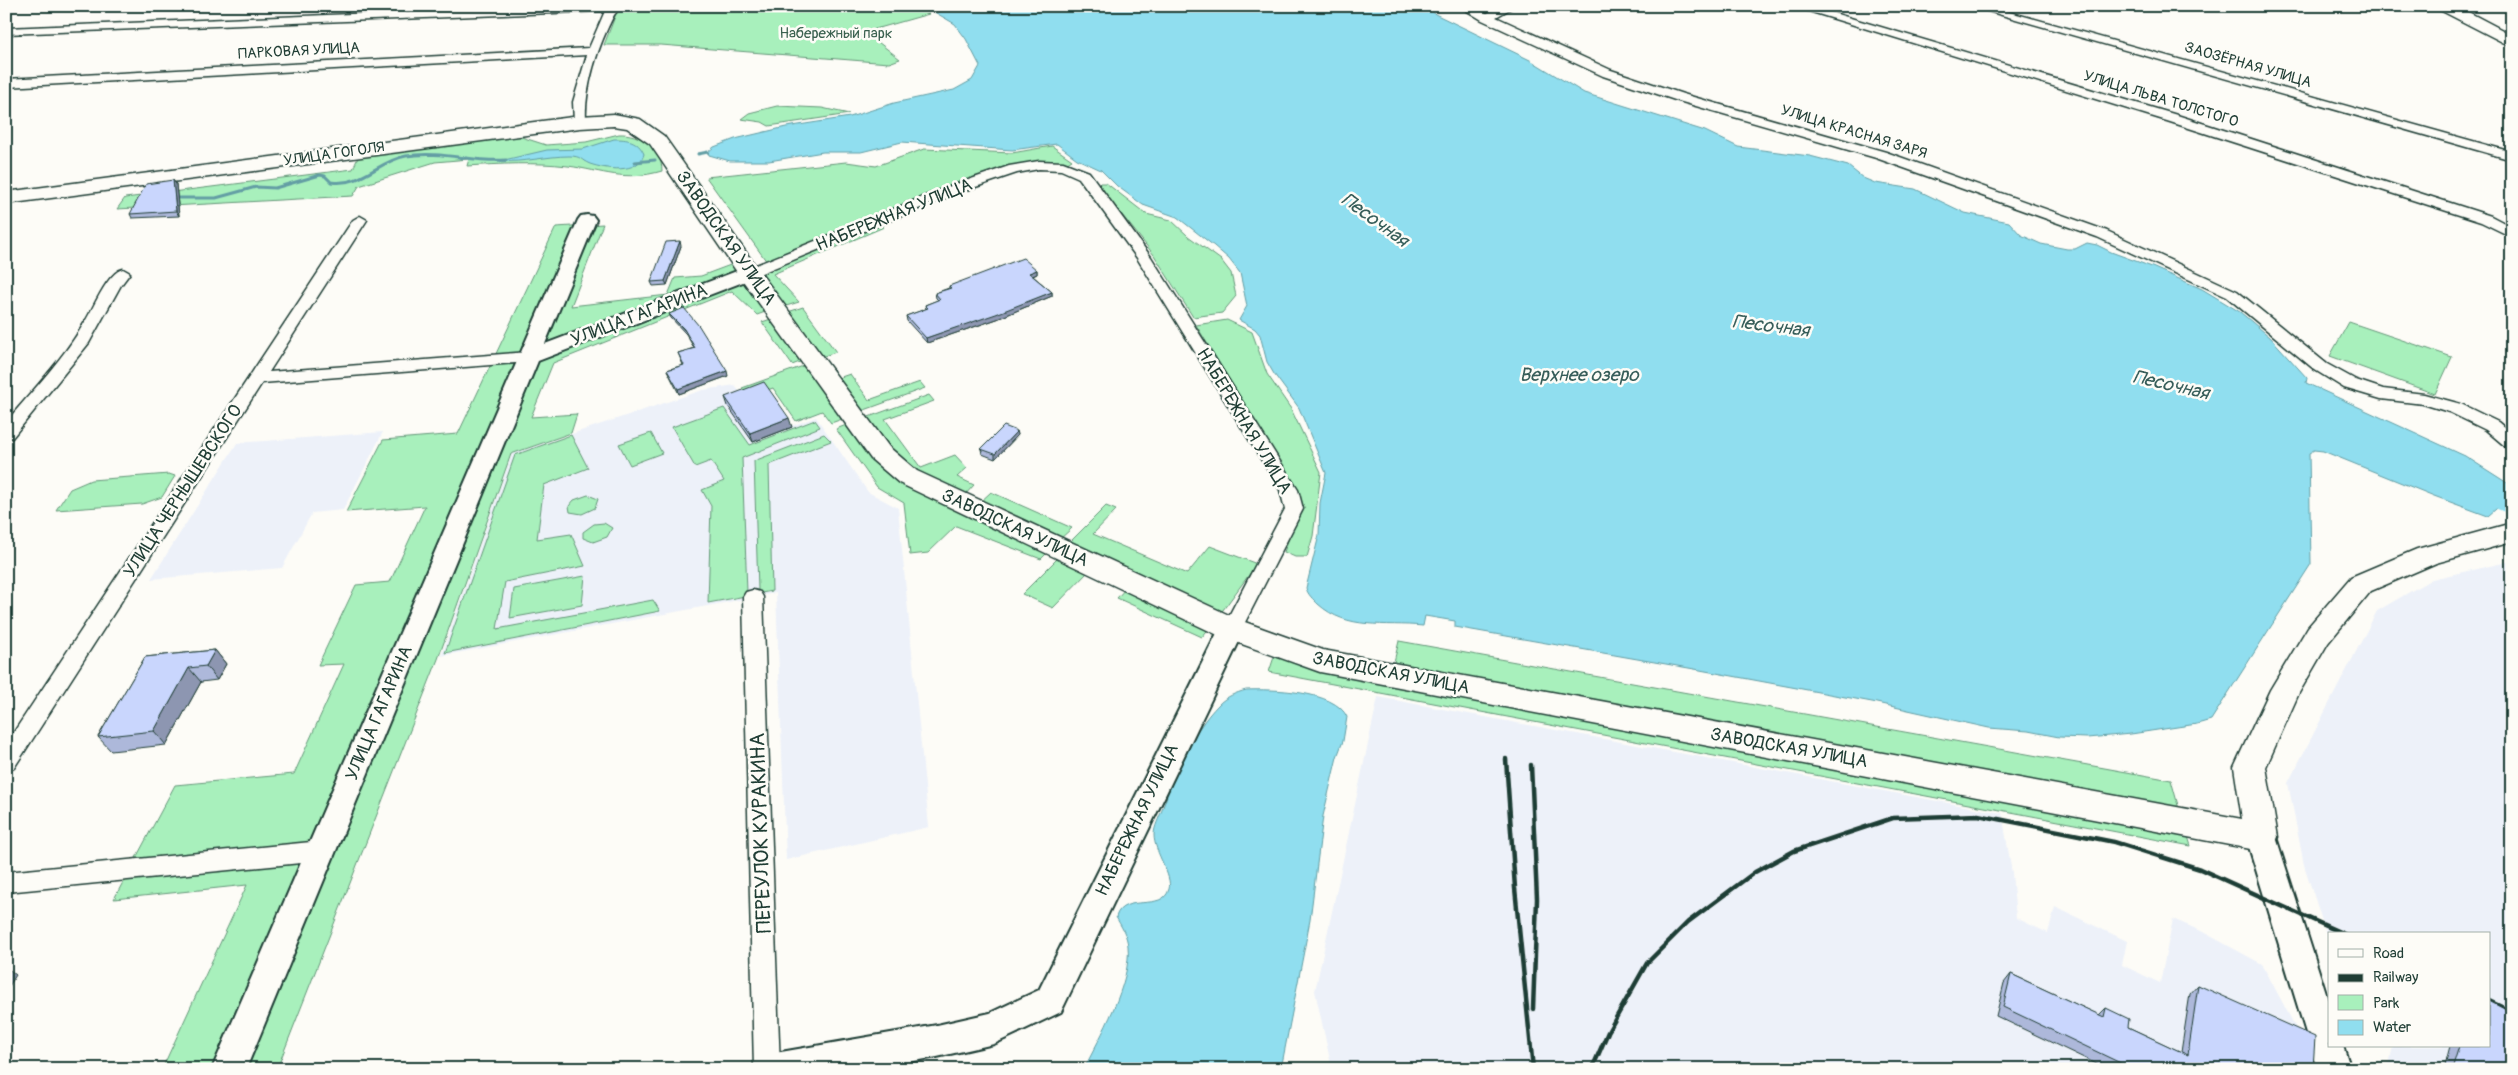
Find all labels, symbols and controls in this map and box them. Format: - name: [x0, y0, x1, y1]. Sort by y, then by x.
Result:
- park label: Набережный парк: [779, 24, 893, 43]
- street label: ПАРКОВАЯ УЛИЦА: [238, 38, 361, 64]
- street label: ЗАОЗЁРНАЯ УЛИЦА: [2182, 38, 2314, 92]
- street label: УЛИЦА ЛЬВА ТОЛСТОГО: [2081, 66, 2241, 132]
- street label: УЛИЦА КРАСНАЯ ЗАРЯ: [1779, 101, 1929, 163]
- street label: УЛИЦА ГОГОЛЯ: [282, 138, 386, 170]
- street label: ЗАВОДСКАЯ УЛИЦА: [671, 166, 781, 310]
- street label: НАБЕРЕЖНАЯ УЛИЦА: [812, 173, 976, 257]
- water label: Песочная: [1337, 188, 1415, 254]
- street label: УЛИЦА ГАГАРИНА: [568, 278, 711, 352]
- water label: Песочная: [1731, 309, 1813, 343]
- street label: НАБЕРЕЖНАЯ УЛИЦА: [1191, 344, 1297, 499]
- water label: Верхнее озеро: [1520, 363, 1640, 387]
- water label: Песочная: [2131, 365, 2213, 406]
- street label: УЛИЦА ЧЕРНЫШЕВСКОГО: [118, 400, 248, 582]
- street label: ЗАВОДСКАЯ УЛИЦА: [938, 484, 1092, 572]
- street label: УЛИЦА ГАГАРИНА: [340, 642, 418, 784]
- street label: ЗАВОДСКАЯ УЛИЦА: [1311, 647, 1472, 700]
- street label: ЗАВОДСКАЯ УЛИЦА: [1709, 723, 1870, 773]
- street label: ПЕРЕУЛОК КУРАКИНА: [744, 732, 778, 934]
- street label: НАБЕРЕЖНАЯ УЛИЦА: [1090, 740, 1184, 900]
- legend: [2328, 932, 2490, 1048]
- text: Road: [2373, 944, 2404, 963]
- text: Railway: [2373, 968, 2419, 987]
- text: Park: [2373, 994, 2400, 1013]
- text: Water: [2373, 1018, 2412, 1037]

